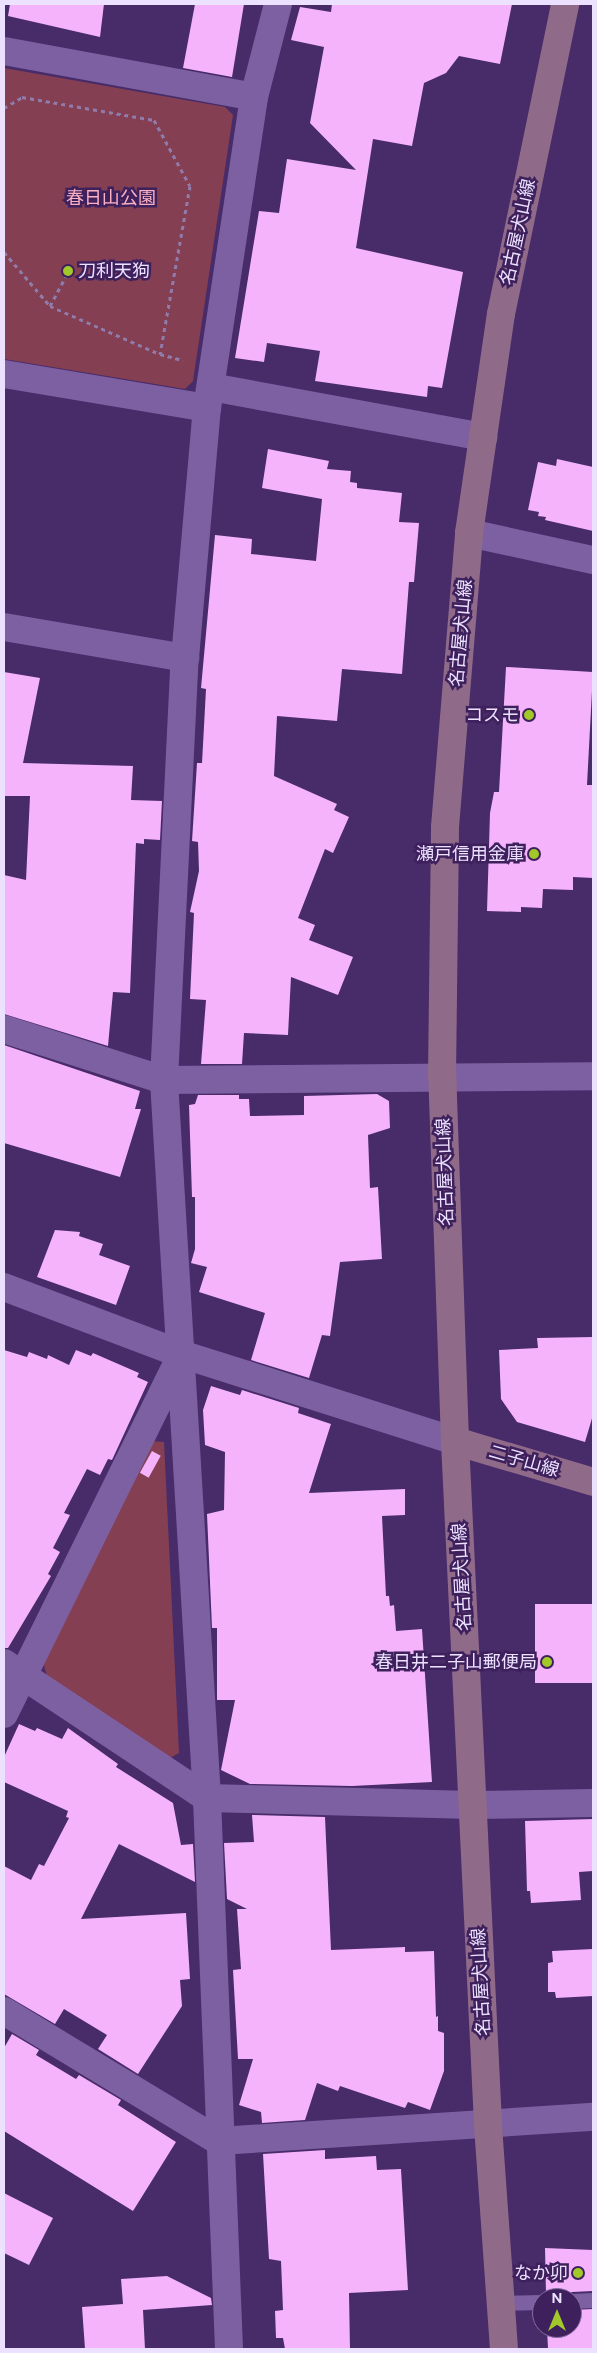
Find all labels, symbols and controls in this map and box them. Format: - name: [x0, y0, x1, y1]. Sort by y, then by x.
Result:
- street label: 名古屋犬山線: [496, 177, 540, 287]
- park label: 春日山公園: [66, 187, 156, 209]
- place label: 刀利天狗: [78, 260, 150, 282]
- marker: 刀利天狗: [62, 265, 74, 277]
- street label: 名古屋犬山線: [446, 578, 476, 688]
- place label: コスモ: [465, 704, 519, 726]
- marker: コスモ: [523, 709, 535, 721]
- place label: 瀬戸信用金庫: [416, 843, 524, 865]
- marker: 瀬戸信用金庫: [528, 848, 540, 860]
- street label: 名古屋犬山線: [432, 1118, 458, 1226]
- street label: 二子山線: [486, 1441, 562, 1481]
- street label: 名古屋犬山線: [448, 1523, 476, 1631]
- place label: 春日井二子山郵便局: [375, 1651, 537, 1673]
- marker: 春日井二子山郵便局: [541, 1656, 553, 1668]
- street label: 名古屋犬山線: [467, 1928, 495, 2036]
- place label: なか卯: [514, 2262, 568, 2284]
- marker: なか卯: [572, 2267, 584, 2279]
- north arrow: [532, 2288, 582, 2338]
- text: N: [552, 2290, 562, 2307]

